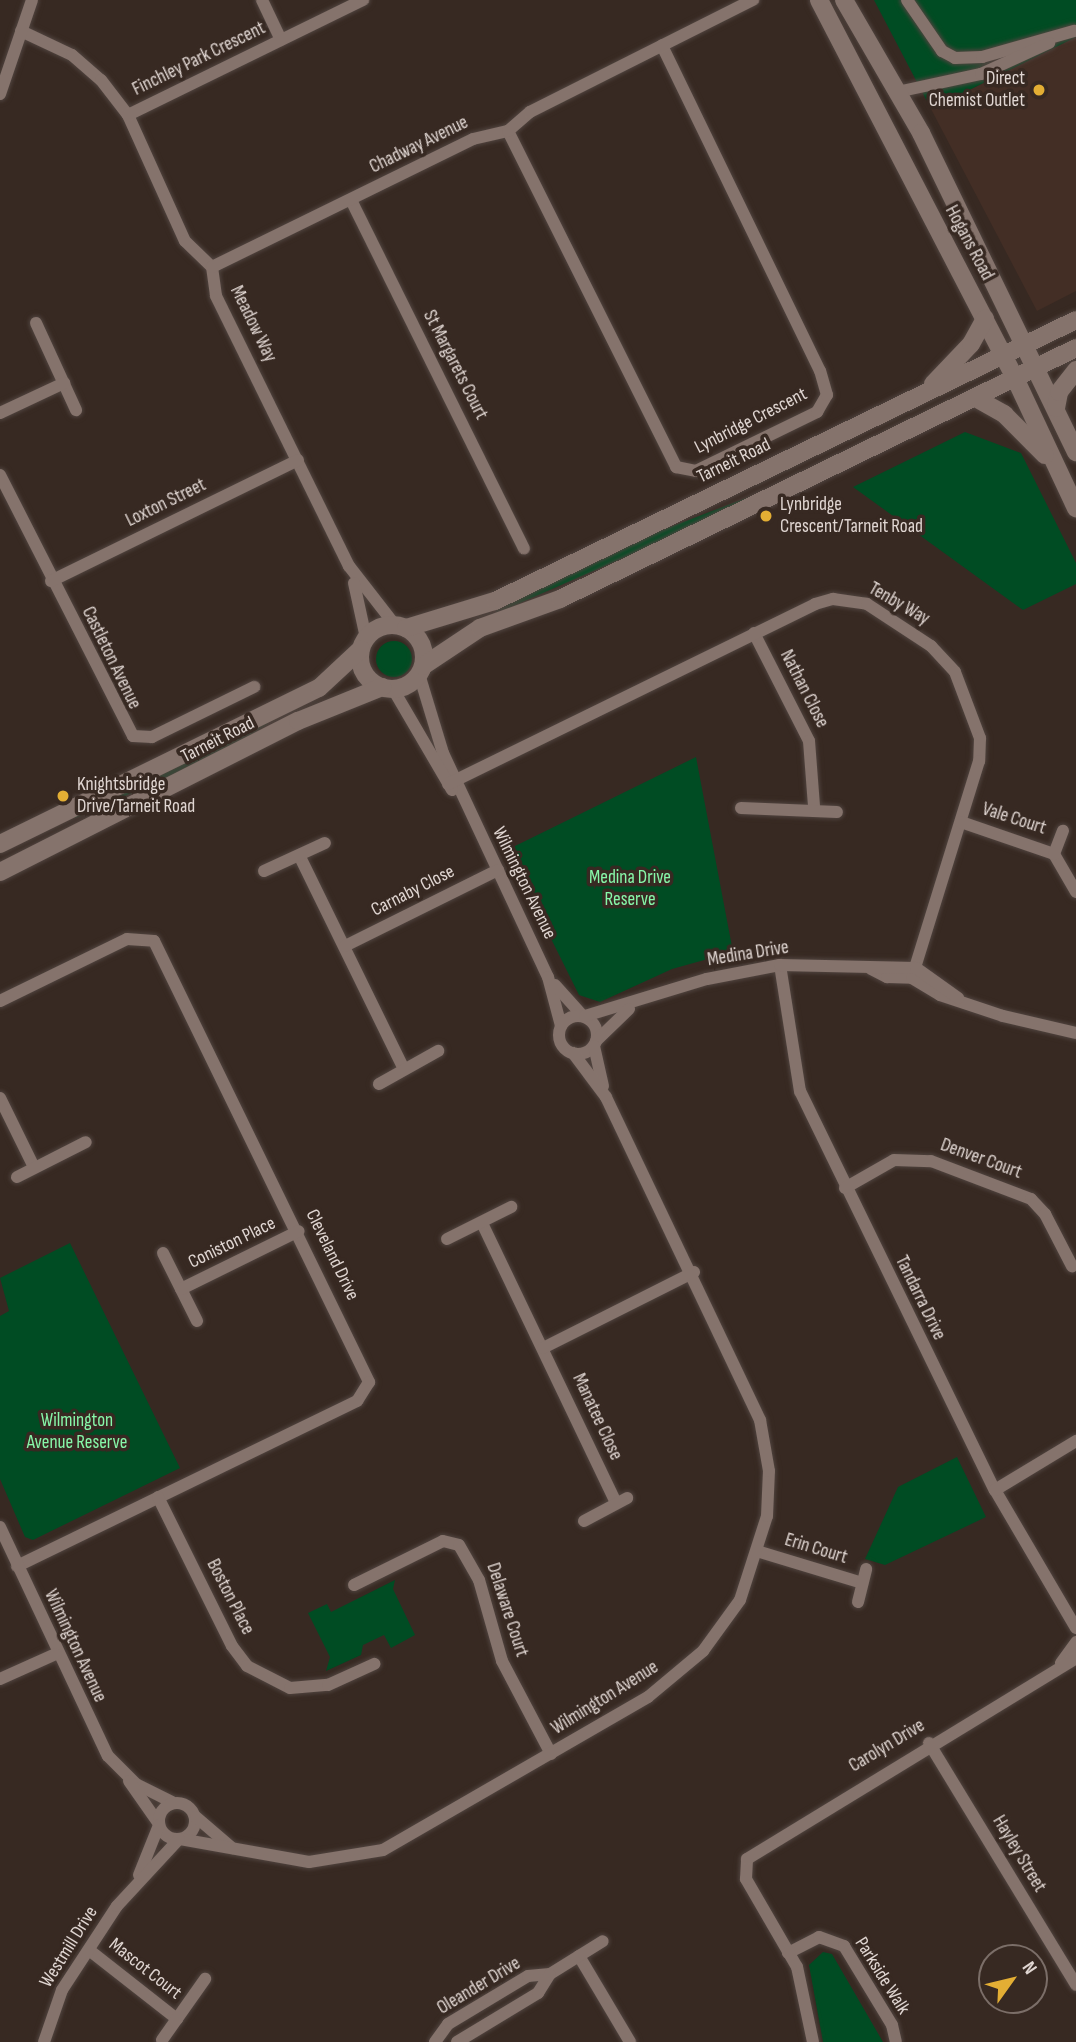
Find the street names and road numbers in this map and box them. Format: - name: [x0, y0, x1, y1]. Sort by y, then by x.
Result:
- street label: Finchley Park Crescent: [129, 17, 269, 101]
- street label: Chadway Avenue: [366, 111, 472, 179]
- street label: Hogans Road: [940, 202, 998, 284]
- street label: Meadow Way: [225, 282, 281, 366]
- street label: St Margarets Court: [418, 306, 492, 424]
- street label: Lynbridge Crescent: [691, 383, 811, 459]
- street label: Tarneit Road: [693, 433, 775, 489]
- street label: Loxton Street: [122, 474, 210, 532]
- street label: Tenby Way: [864, 577, 934, 631]
- street label: Castleton Avenue: [76, 603, 146, 713]
- street label: Nathan Close: [775, 646, 833, 732]
- street label: Tarneit Road: [178, 712, 258, 768]
- street label: Vale Court: [979, 798, 1049, 840]
- street label: Wilmington Avenue: [487, 823, 561, 943]
- street label: Carnaby Close: [368, 860, 458, 922]
- street label: Medina Drive: [706, 936, 790, 972]
- street label: Denver Court: [937, 1134, 1025, 1184]
- street label: Cleveland Drive: [300, 1206, 364, 1304]
- street label: Coniston Place: [185, 1212, 279, 1274]
- street label: Tandarra Drive: [890, 1252, 950, 1344]
- street label: Manatee Close: [567, 1370, 627, 1464]
- street label: Erin Court: [782, 1529, 850, 1569]
- street label: Boston Place: [201, 1555, 259, 1639]
- street label: Delaware Court: [481, 1560, 533, 1660]
- street label: Wilmington Avenue: [39, 1586, 111, 1706]
- street label: Wilmington Avenue: [547, 1656, 663, 1740]
- street label: Carolyn Drive: [845, 1714, 929, 1778]
- street label: Hayley Street: [987, 1811, 1051, 1897]
- street label: Westmill Drive: [35, 1902, 103, 1992]
- street label: Parkside Walk: [849, 1933, 915, 2019]
- street label: Mascot Court: [104, 1934, 186, 2004]
- street label: Oleander Drive: [433, 1952, 525, 2020]

